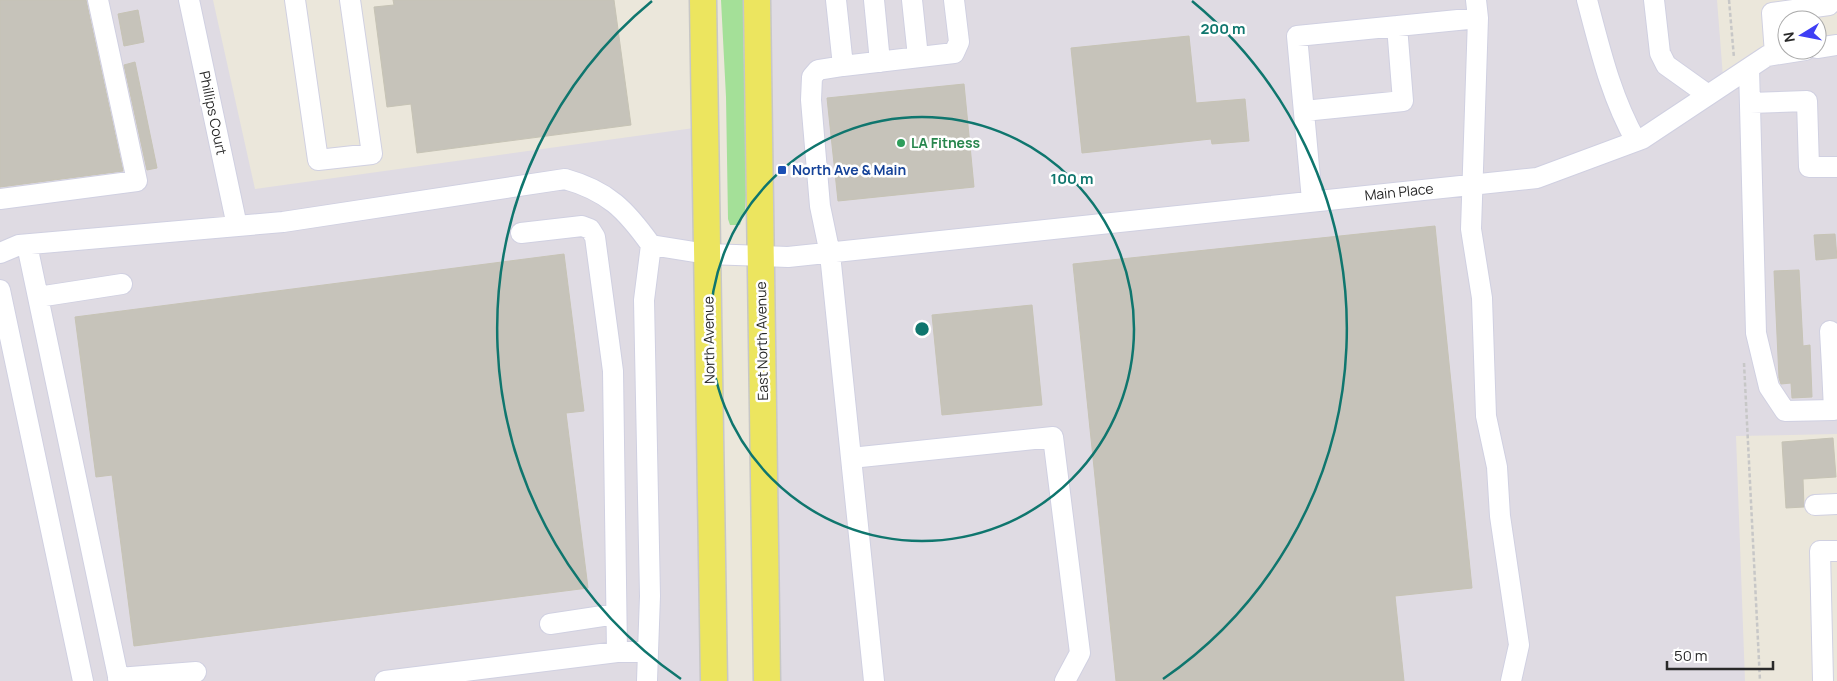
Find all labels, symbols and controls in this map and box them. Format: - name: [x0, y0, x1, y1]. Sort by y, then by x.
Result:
- north arrow: [1777, 10, 1827, 60]
- text: 200 m: [1200, 18, 1246, 39]
- text: N: [1778, 31, 1799, 44]
- street label: Phillips Court: [195, 69, 232, 157]
- place label: LA Fitness: [911, 133, 981, 152]
- marker: LA Fitness: [895, 137, 907, 149]
- place label: North Ave & Main: [792, 160, 906, 179]
- marker: North Ave & Main: [776, 164, 788, 176]
- text: 100 m: [1051, 168, 1093, 189]
- street label: Main Place: [1364, 178, 1434, 205]
- street label: East North Avenue: [751, 281, 772, 401]
- street label: North Avenue: [698, 296, 719, 384]
- centre of rings: [913, 320, 931, 338]
- scale bar: [1667, 638, 1773, 670]
- text: 50 m: [1674, 645, 1708, 666]

